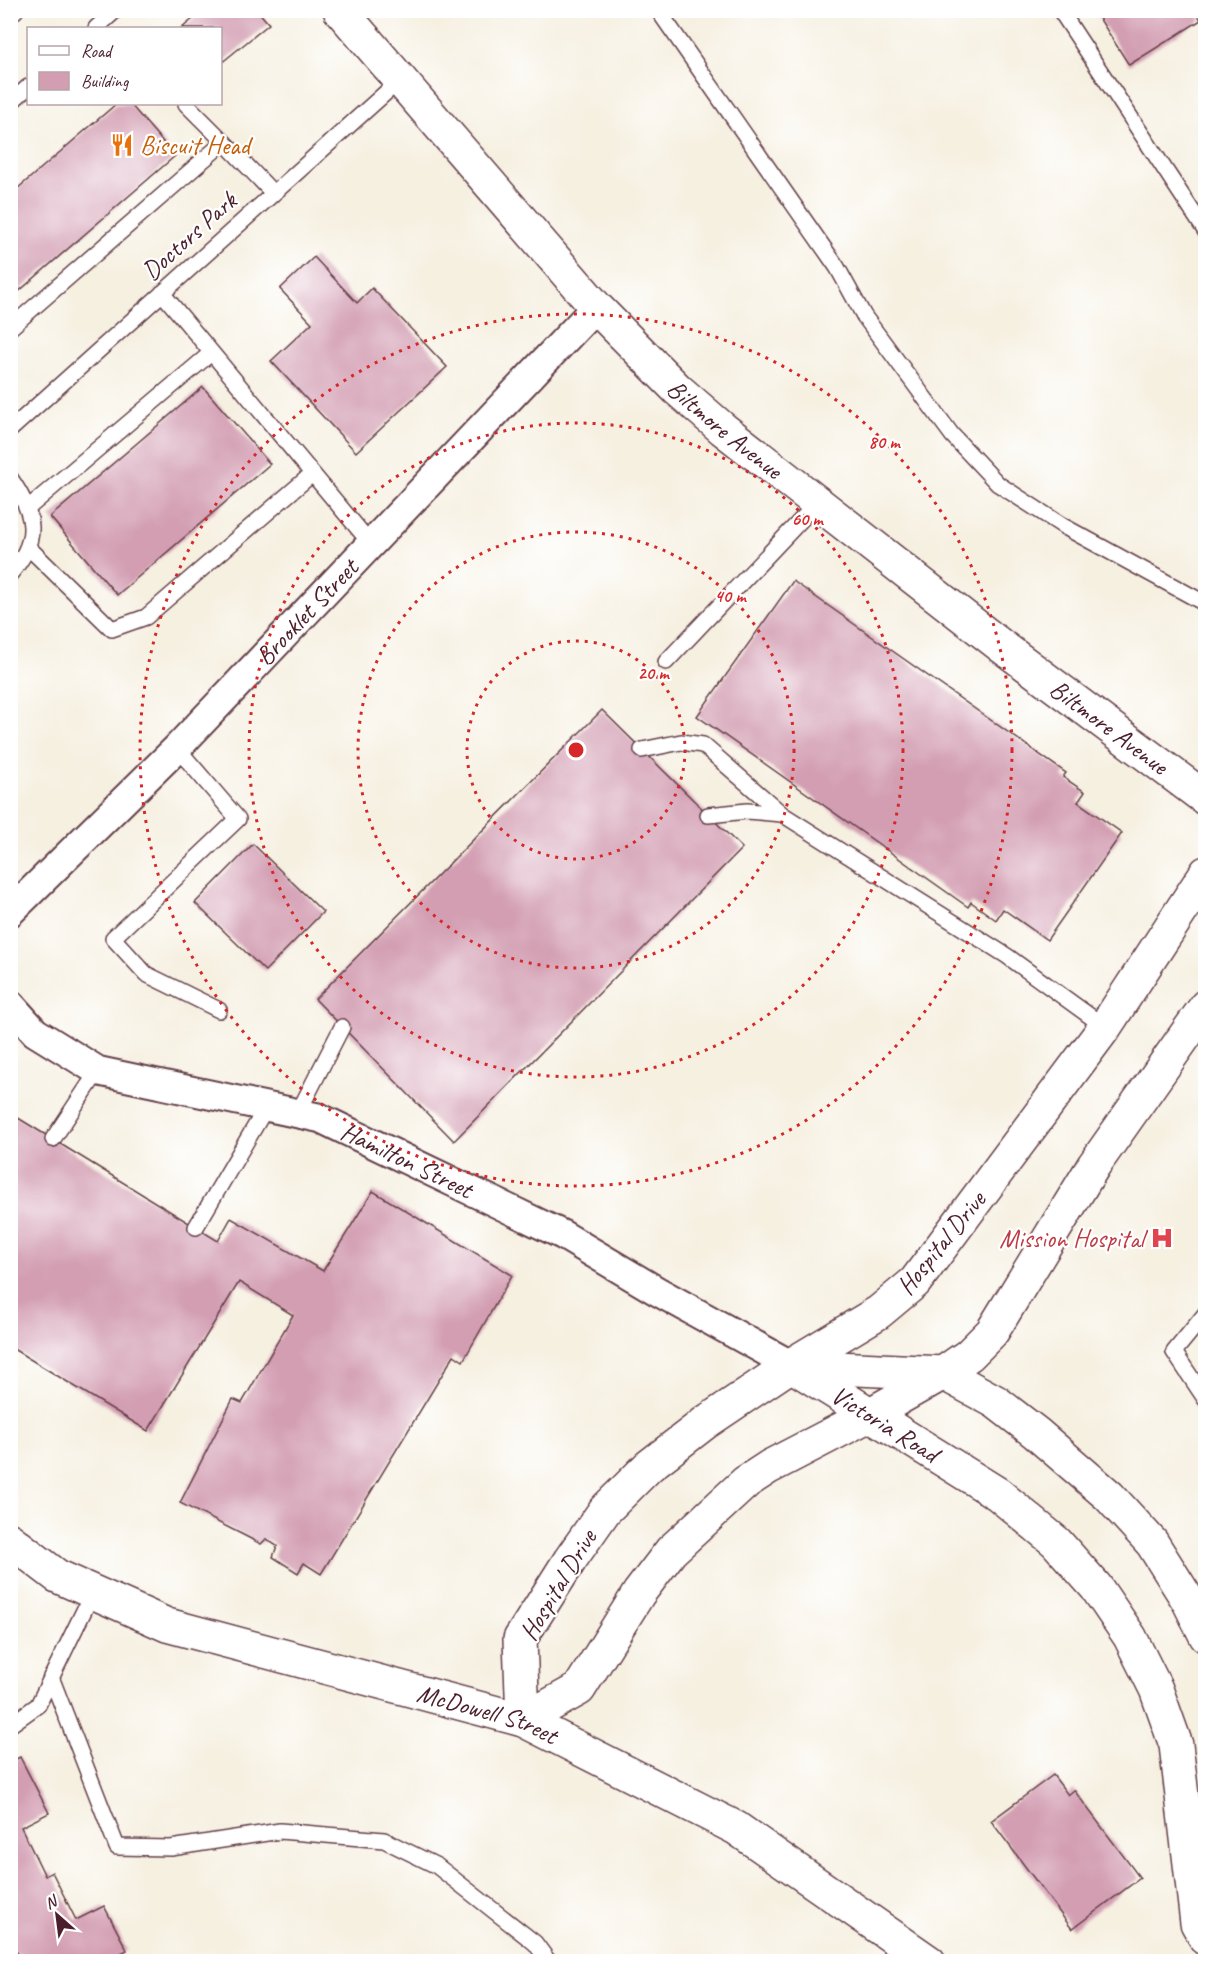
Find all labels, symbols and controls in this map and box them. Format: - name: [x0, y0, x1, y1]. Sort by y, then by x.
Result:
- legend: [27, 27, 222, 105]
- text: Road: [81, 40, 114, 62]
- text: Building: [81, 70, 130, 92]
- place label: Biscuit Head: [140, 129, 254, 162]
- restaurant icon: Biscuit Head: [109, 132, 135, 158]
- street label: Doctors Park: [135, 183, 245, 287]
- street label: Biltmore Avenue: [660, 372, 791, 487]
- text: 80 m: [869, 431, 901, 453]
- text: 60 m: [791, 508, 824, 530]
- street label: Brooklet Street: [248, 550, 366, 672]
- text: 40 m: [715, 585, 747, 607]
- text: 20 m: [638, 662, 670, 684]
- street label: Biltmore Avenue: [1044, 672, 1176, 783]
- centre of rings: [566, 740, 586, 760]
- street label: Hamilton Street: [336, 1114, 480, 1207]
- street label: Hospital Drive: [889, 1183, 994, 1301]
- place label: Mission Hospital: [999, 1222, 1149, 1255]
- hospital icon: Mission Hospital: [1149, 1225, 1175, 1251]
- street label: Victoria Road: [825, 1378, 948, 1472]
- street label: Hospital Drive: [512, 1522, 605, 1646]
- street label: McDowell Street: [414, 1676, 565, 1752]
- north arrow: [27, 1885, 87, 1945]
- text: N: [41, 1890, 62, 1914]

